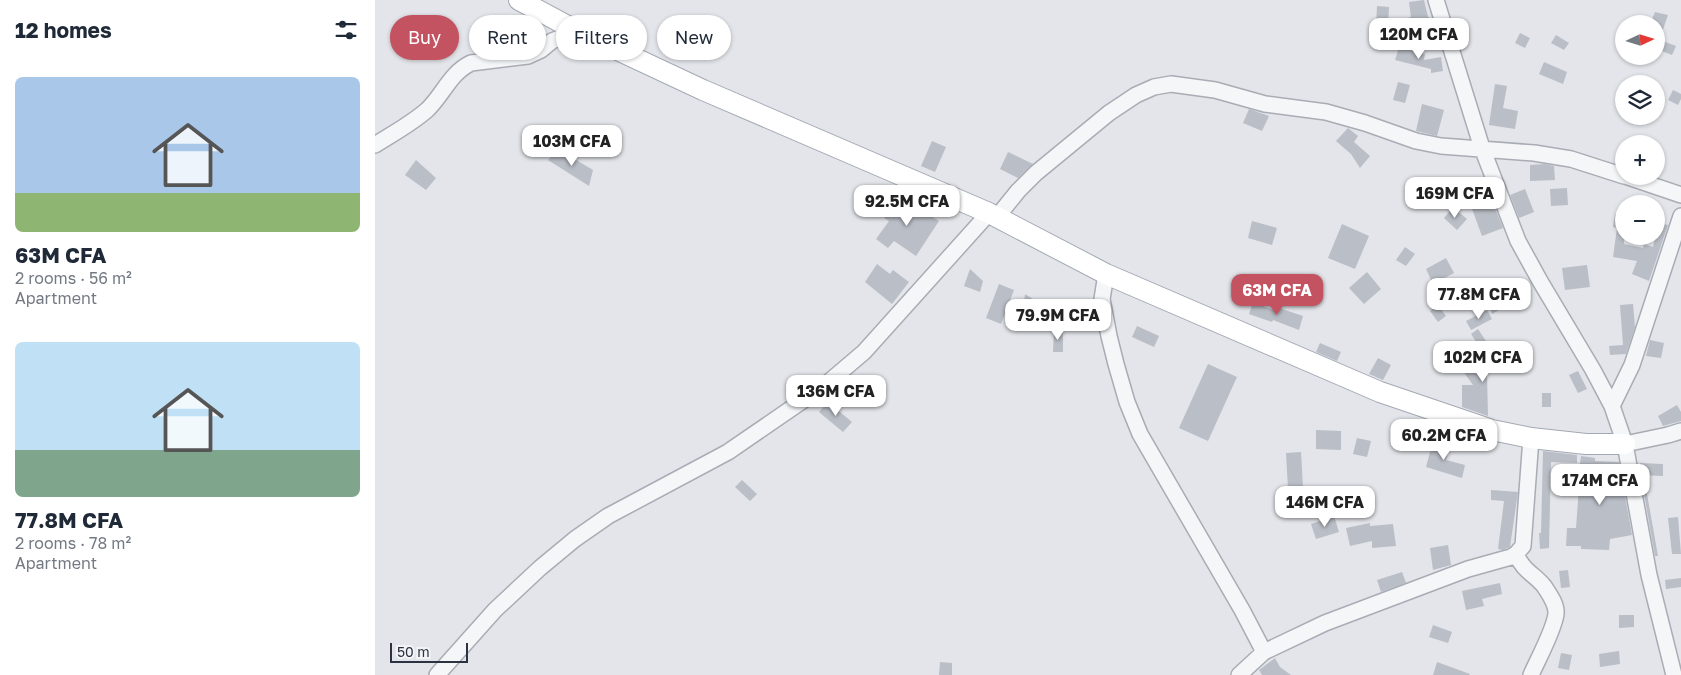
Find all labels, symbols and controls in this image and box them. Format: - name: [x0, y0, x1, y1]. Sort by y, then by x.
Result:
- chip: Buy: [390, 15, 459, 60]
- chip: Rent: [469, 15, 546, 60]
- chip: Filters: [556, 15, 647, 60]
- chip: New: [657, 15, 731, 60]
- north arrow: [1615, 15, 1665, 65]
- map controls: [1615, 15, 1665, 245]
- icon: filters: [332, 16, 360, 44]
- text: 12 homes: [15, 17, 112, 43]
- pin: 120M CFA: [1367, 18, 1471, 60]
- text: 120M CFA: [1380, 24, 1458, 44]
- button: layers: [1615, 75, 1665, 125]
- icon: home: [143, 110, 233, 200]
- pin: 103M CFA: [520, 124, 624, 167]
- text: 103M CFA: [533, 131, 611, 151]
- button: +: [1615, 135, 1665, 185]
- pin: 169M CFA: [1403, 176, 1507, 219]
- text: 169M CFA: [1416, 183, 1494, 203]
- pin: 92.5M CFA: [850, 184, 964, 227]
- text: 92.5M CFA: [865, 191, 949, 211]
- button: −: [1615, 195, 1665, 245]
- text: 63M CFA: [15, 242, 106, 268]
- text: 2 rooms · 56 m²: [15, 268, 132, 288]
- pin: 63M CFA: [1231, 274, 1323, 316]
- pin: 77.8M CFA: [1422, 278, 1536, 320]
- text: 63M CFA: [1242, 280, 1312, 300]
- text: 77.8M CFA: [1438, 284, 1520, 304]
- text: Apartment: [15, 288, 97, 308]
- pin: 79.9M CFA: [1001, 298, 1115, 341]
- text: 79.9M CFA: [1016, 305, 1100, 325]
- pin: 102M CFA: [1431, 340, 1535, 383]
- text: 102M CFA: [1444, 347, 1522, 367]
- pin: 136M CFA: [784, 374, 888, 417]
- icon: home: [143, 375, 233, 465]
- text: 136M CFA: [797, 381, 875, 401]
- pin: 60.2M CFA: [1387, 418, 1501, 461]
- text: 60.2M CFA: [1401, 425, 1487, 445]
- pin: 174M CFA: [1548, 464, 1652, 506]
- text: 174M CFA: [1562, 470, 1638, 490]
- pin: 146M CFA: [1273, 486, 1377, 528]
- text: 146M CFA: [1286, 492, 1364, 512]
- text: 77.8M CFA: [15, 507, 123, 533]
- text: 2 rooms · 78 m²: [15, 533, 131, 553]
- text: Apartment: [15, 553, 97, 573]
- scale bar: [390, 640, 467, 663]
- text: 50 m: [397, 643, 430, 660]

